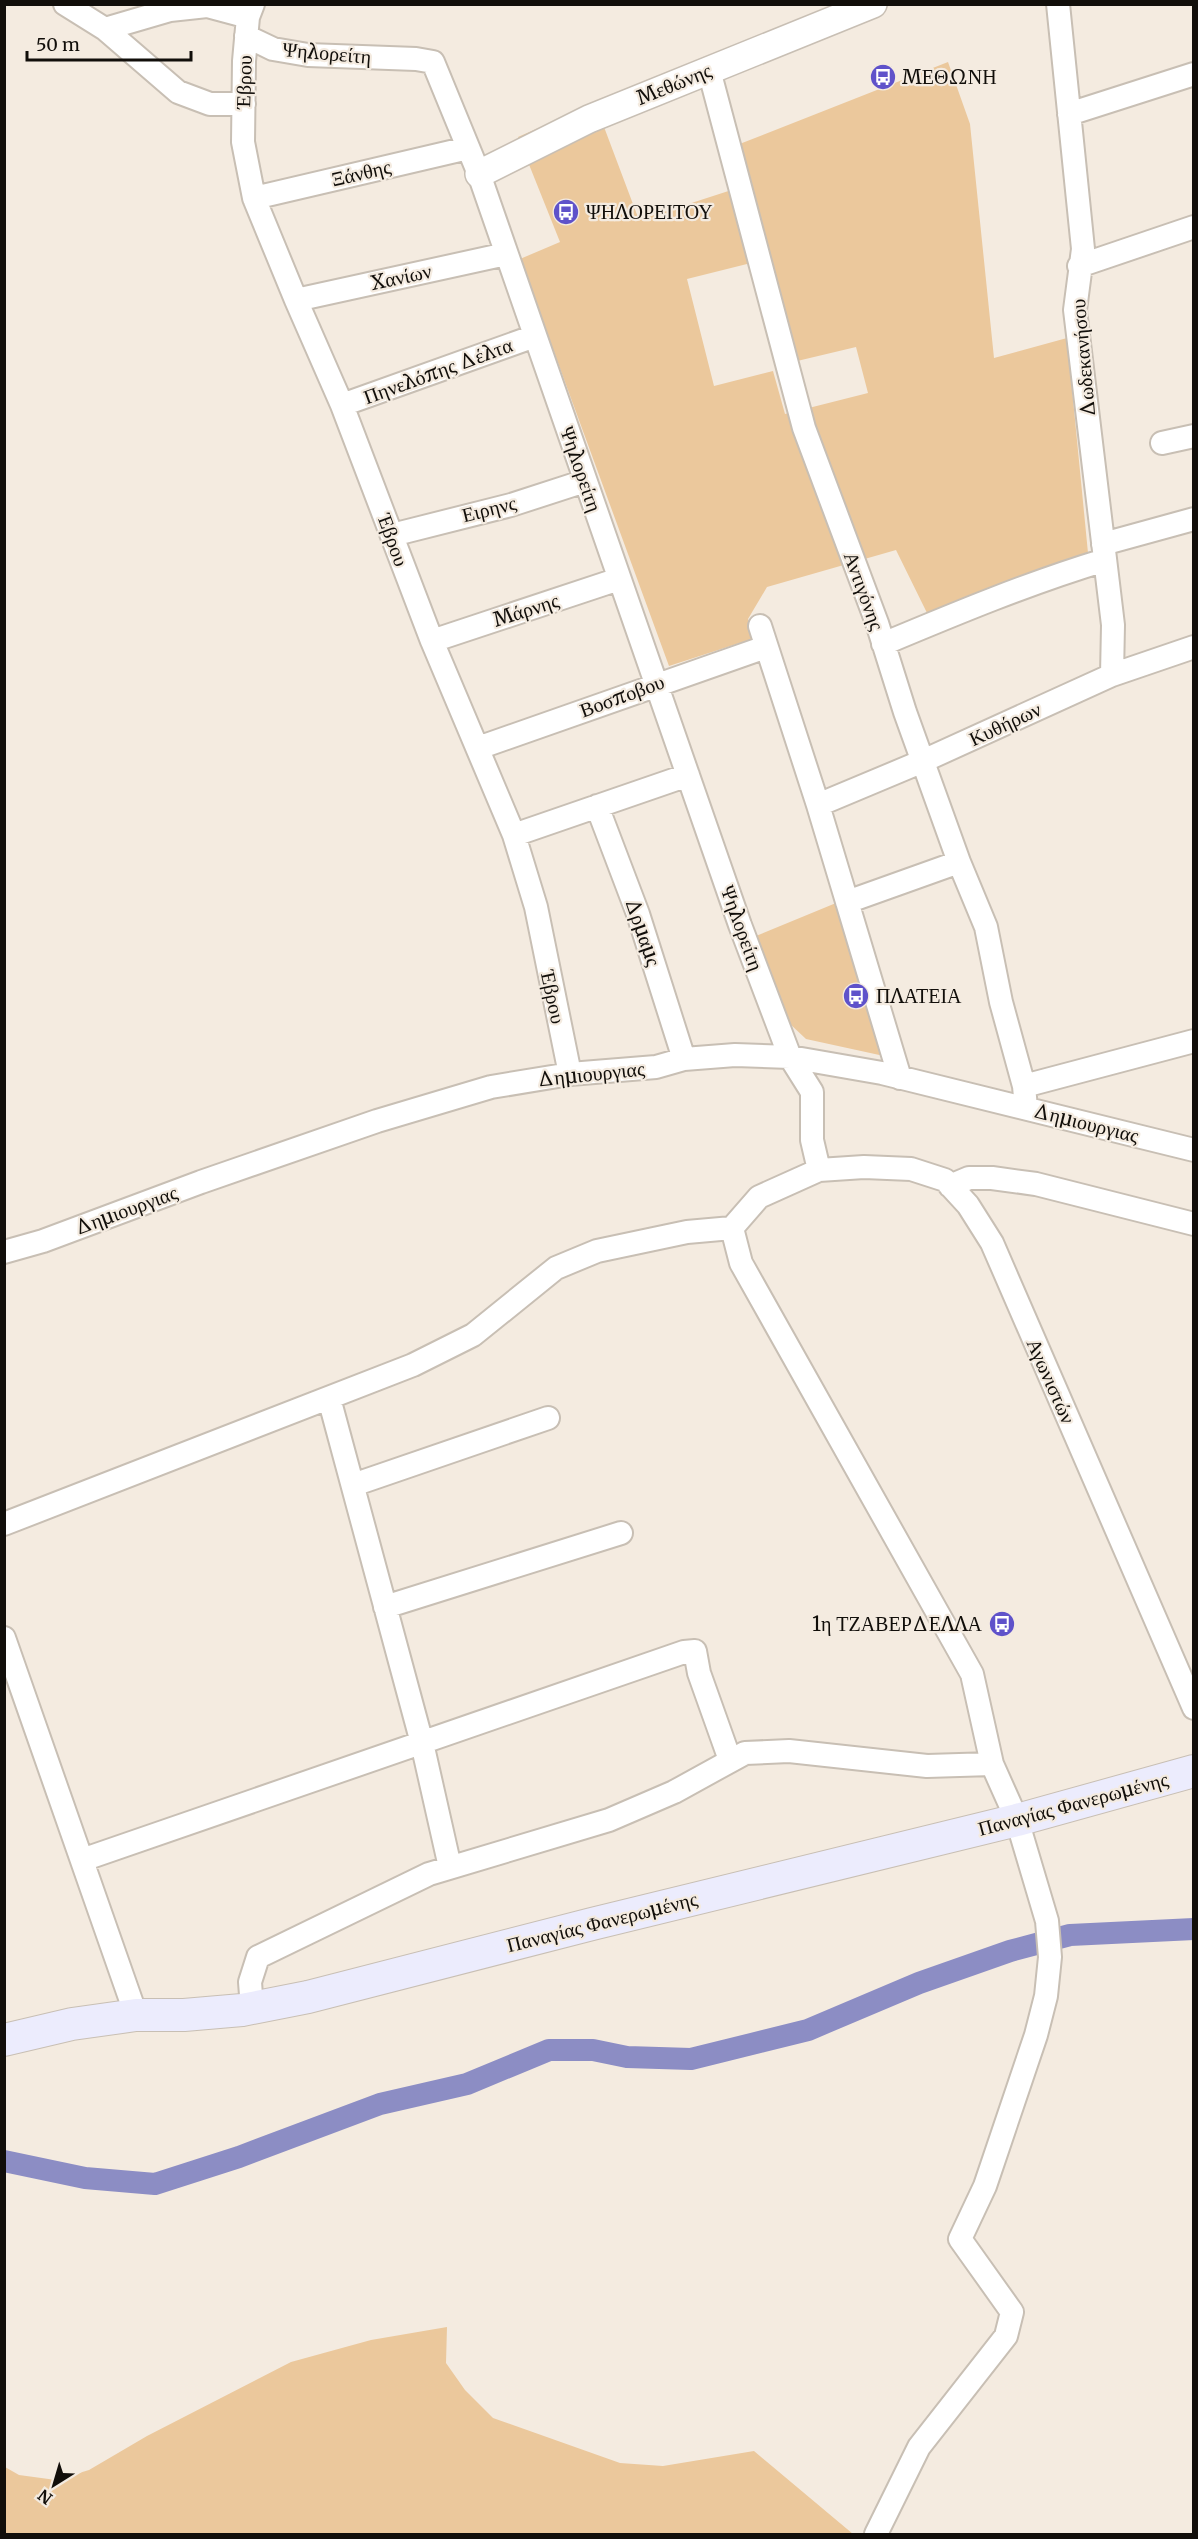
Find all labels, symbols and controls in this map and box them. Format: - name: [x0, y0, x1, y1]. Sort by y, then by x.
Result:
- scale bar: [27, 24, 190, 62]
- text: 50 m: [36, 33, 80, 56]
- street label: Ψηλορείτη: [282, 36, 373, 69]
- street label: Έβρου: [230, 54, 257, 110]
- street label: Μεθώνης: [633, 57, 715, 110]
- bus stop icon: ΜΕΘΩΝΗ: [868, 62, 898, 92]
- place label: ΜΕΘΩΝΗ: [902, 64, 997, 89]
- street label: Ξάνθης: [329, 154, 393, 191]
- bus stop icon: ΨΗΛΟΡΕΙΤΟΥ: [551, 197, 581, 227]
- place label: ΨΗΛΟΡΕΙΤΟΥ: [586, 199, 713, 224]
- street label: Χανίων: [368, 258, 434, 295]
- street label: Δωδεκανήσου: [1065, 298, 1100, 418]
- street label: Πηνελόπης Δέλτα: [360, 332, 516, 409]
- street label: Ψηλορείτη: [555, 423, 608, 515]
- street label: Ειρηνς: [459, 490, 519, 527]
- street label: Έβρου: [372, 509, 414, 570]
- street label: Αντιγόνης: [839, 548, 890, 634]
- street label: Μάρνης: [490, 587, 562, 632]
- street label: Βοσποβου: [576, 669, 668, 722]
- street label: Κυθήρων: [965, 696, 1045, 751]
- street label: Ψηλορείτη: [715, 882, 769, 974]
- street label: Δρμαμς: [620, 895, 667, 969]
- street label: Έβρου: [535, 967, 571, 1026]
- bus stop icon: ΠΛΑΤΕΙΑ: [841, 981, 871, 1011]
- place label: ΠΛΑΤΕΙΑ: [876, 983, 962, 1008]
- street label: Δημιουργιας: [536, 1055, 646, 1092]
- street label: Δημιουργιας: [1031, 1097, 1142, 1148]
- street label: Δημιουργιας: [71, 1179, 181, 1240]
- street label: Αγωνιστών: [1022, 1334, 1081, 1427]
- bus stop icon: 1η ΤΖΑΒΕΡΔΕΛΛΑ: [987, 1609, 1017, 1639]
- place label: 1η ΤΖΑΒΕΡΔΕΛΛΑ: [812, 1611, 983, 1636]
- street label: Παναγίας Φανερωμένης: [975, 1766, 1171, 1841]
- street label: Παναγίας Φανερωμένης: [504, 1886, 700, 1957]
- north arrow: [24, 2455, 84, 2515]
- text: N: [34, 2485, 56, 2509]

